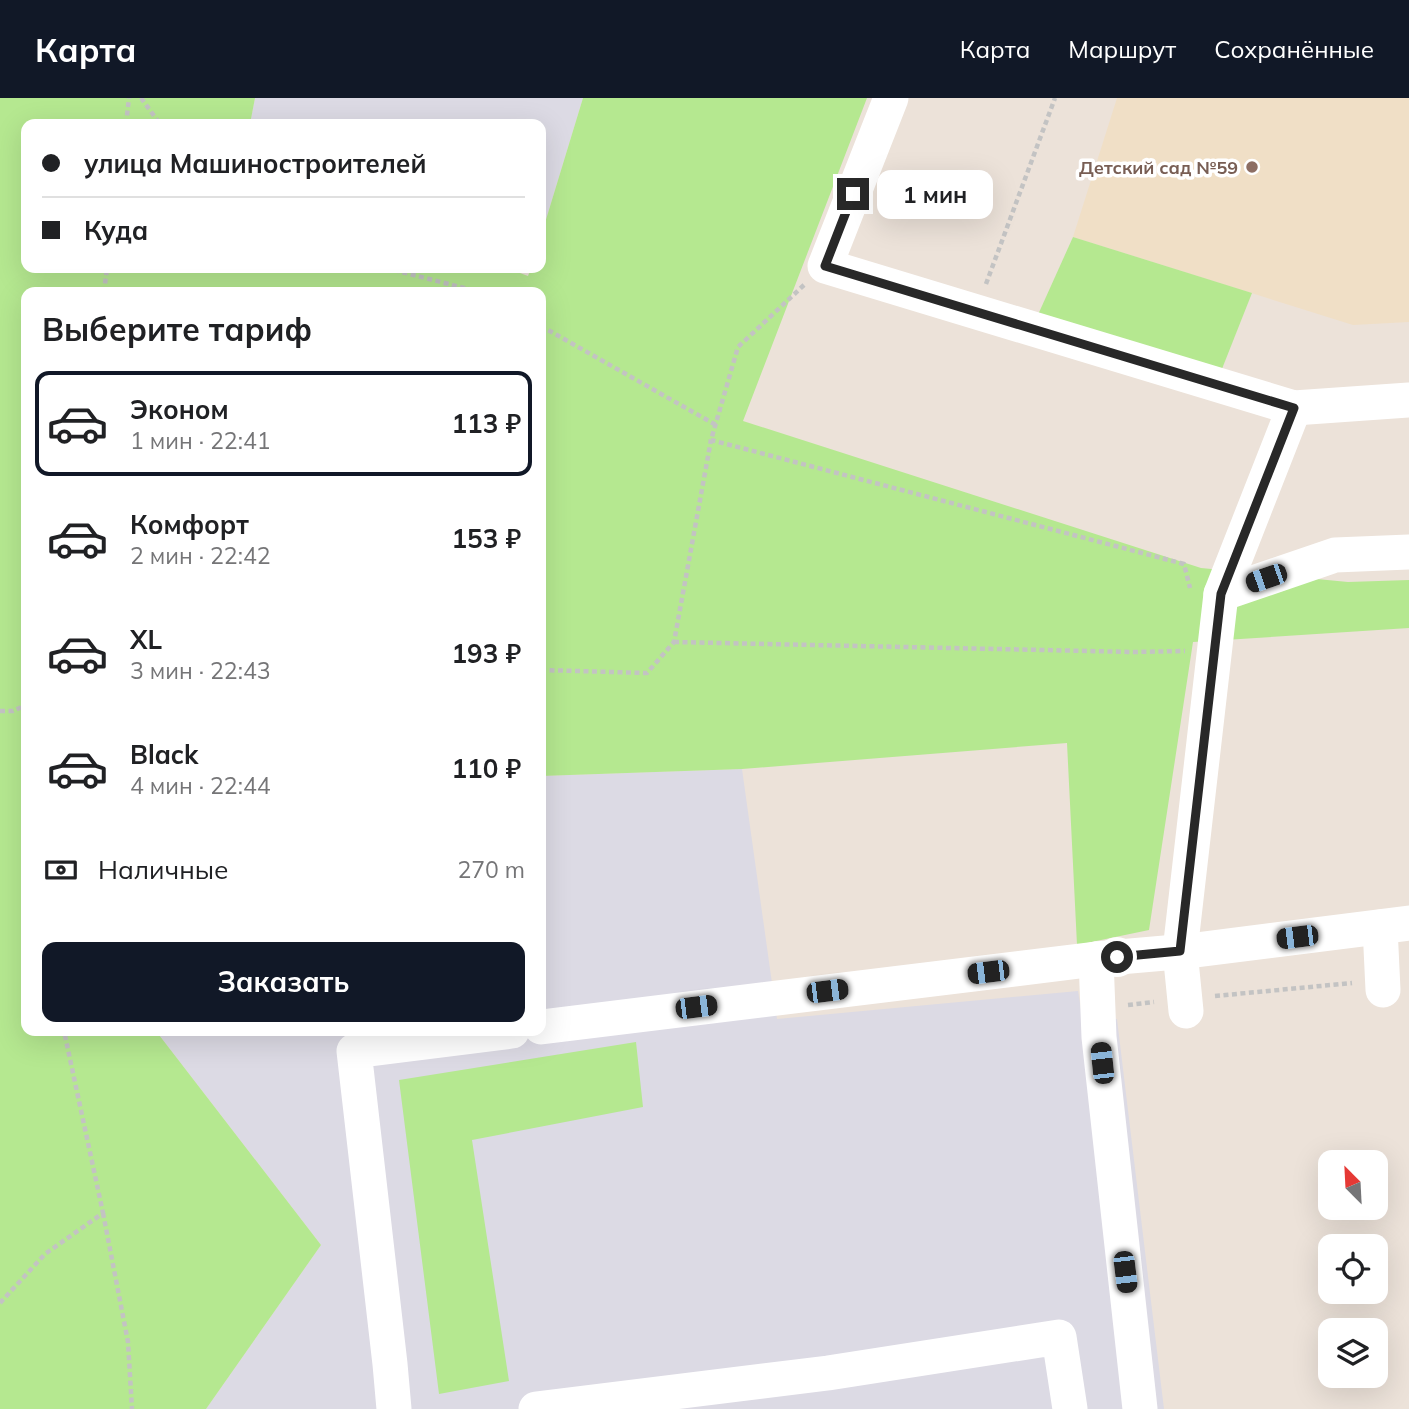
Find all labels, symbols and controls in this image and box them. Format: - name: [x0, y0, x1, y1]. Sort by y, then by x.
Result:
- text: Карта: [35, 29, 137, 70]
- text: Карта: [960, 34, 1030, 64]
- text: Маршрут: [1068, 34, 1176, 64]
- text: Сохранённые: [1214, 34, 1374, 64]
- text: улица Машиностроителей: [84, 147, 426, 180]
- place label: Детский сад №59: [1079, 156, 1238, 179]
- marker: Детский сад №59: [1244, 159, 1260, 175]
- callout: 1 мин: [878, 170, 993, 218]
- route end: [837, 178, 869, 210]
- text: 1 мин: [903, 180, 967, 209]
- text: Куда: [84, 214, 148, 247]
- text: Выберите тариф: [42, 309, 312, 349]
- icon: car: [46, 392, 109, 455]
- text: Эконом: [130, 393, 229, 426]
- text: 113 ₽: [451, 407, 521, 440]
- text: 1 мин · 22:41: [130, 426, 270, 455]
- icon: car: [46, 507, 109, 570]
- text: Комфорт: [130, 508, 249, 541]
- text: 153 ₽: [451, 522, 521, 555]
- text: 2 мин · 22:42: [130, 541, 270, 570]
- car: [1243, 561, 1290, 595]
- icon: car: [46, 622, 109, 685]
- text: XL: [130, 623, 162, 656]
- text: 193 ₽: [451, 637, 521, 670]
- text: 3 мин · 22:43: [130, 656, 270, 685]
- icon: car: [46, 737, 109, 800]
- text: Black: [130, 738, 198, 771]
- text: 110 ₽: [451, 752, 521, 785]
- text: 4 мин · 22:44: [130, 771, 270, 800]
- icon: cash: [42, 851, 80, 889]
- text: Наличные: [98, 853, 228, 886]
- text: 270 m: [457, 855, 525, 884]
- car: [1275, 924, 1320, 950]
- route start: [1101, 941, 1133, 973]
- button: Заказать: [42, 942, 525, 1022]
- car: [966, 959, 1011, 985]
- car: [805, 978, 850, 1004]
- car: [674, 994, 719, 1020]
- car: [1090, 1041, 1115, 1085]
- north arrow: [1318, 1150, 1388, 1220]
- map controls: [1318, 1150, 1388, 1388]
- button: locate: [1318, 1234, 1388, 1304]
- car: [1113, 1250, 1138, 1294]
- button: layers: [1318, 1318, 1388, 1388]

